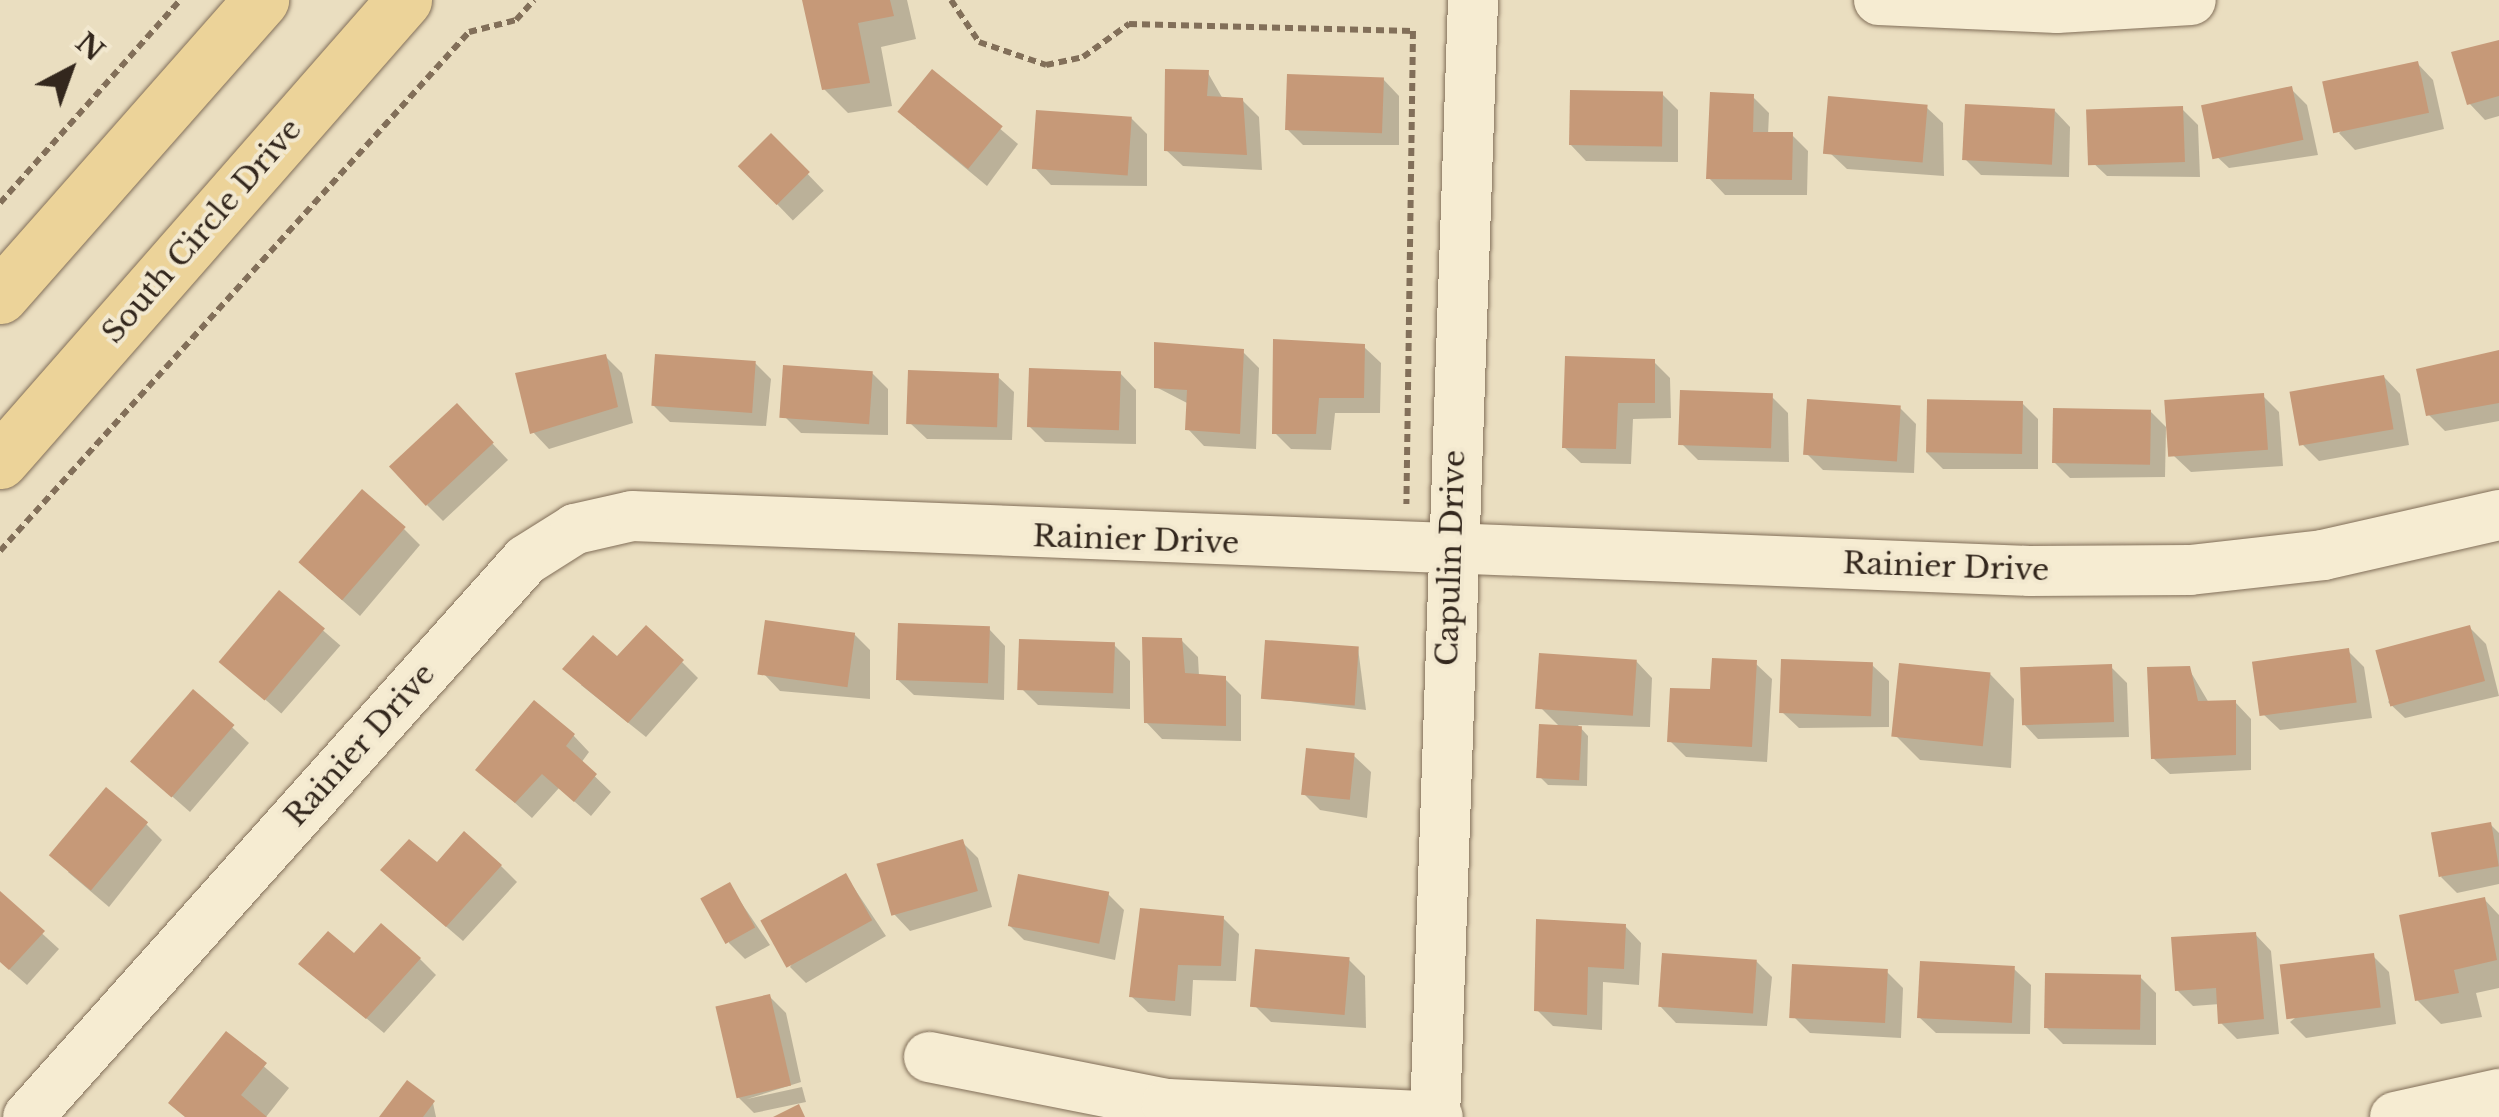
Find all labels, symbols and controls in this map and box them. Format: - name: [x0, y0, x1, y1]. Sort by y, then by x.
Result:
- north arrow: [20, 20, 120, 120]
- text: N: [69, 25, 111, 69]
- street label: South Circle Drive: [95, 112, 309, 350]
- street label: Capulin Drive: [1429, 449, 1473, 667]
- street label: Rainier Drive: [1032, 518, 1240, 562]
- street label: Rainier Drive: [1842, 545, 2050, 589]
- street label: Rainier Drive: [277, 656, 443, 834]

